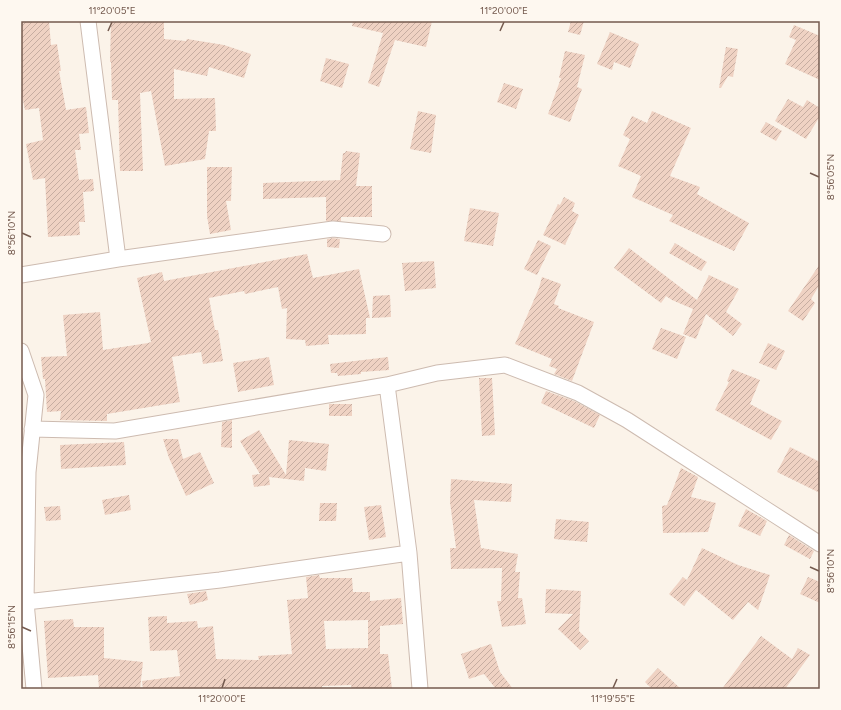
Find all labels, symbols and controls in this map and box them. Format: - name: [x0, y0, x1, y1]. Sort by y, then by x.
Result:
- text: 11°20'05"E: [88, 4, 136, 17]
- text: 11°20'00"E: [480, 4, 528, 17]
- text: 8°56'05"N: [824, 154, 837, 200]
- text: 8°56'10"N: [5, 211, 18, 255]
- text: 8°56'10"N: [824, 549, 837, 593]
- text: 8°56'15"N: [5, 605, 18, 649]
- text: 11°20'00"E: [198, 692, 246, 705]
- text: 11°19'55"E: [591, 692, 635, 705]

